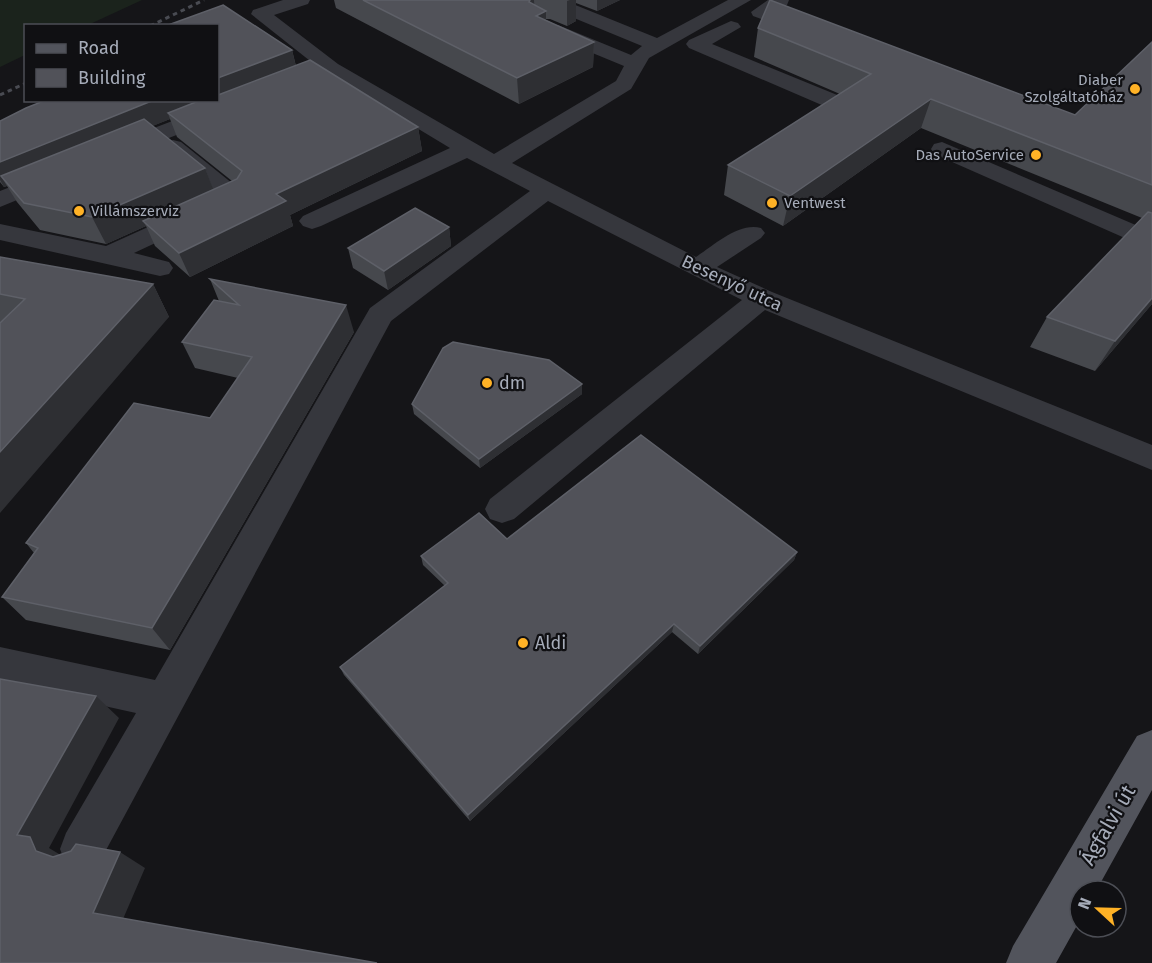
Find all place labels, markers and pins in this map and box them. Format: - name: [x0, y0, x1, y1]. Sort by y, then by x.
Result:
- place label: Diaber Szolgáltatóház: [1025, 71, 1123, 106]
- marker: Diaber Szolgáltatóház: [1128, 82, 1142, 96]
- place label: Das AutoService: [915, 146, 1024, 164]
- marker: Das AutoService: [1029, 148, 1043, 162]
- place label: Ventwest: [784, 194, 846, 212]
- marker: Ventwest: [765, 196, 779, 210]
- place label: Villámszerviz: [91, 202, 179, 220]
- marker: Villámszerviz: [72, 204, 86, 218]
- place label: dm: [499, 372, 525, 394]
- marker: dm: [480, 376, 494, 390]
- place label: Aldi: [535, 632, 566, 654]
- marker: Aldi: [516, 636, 530, 650]

